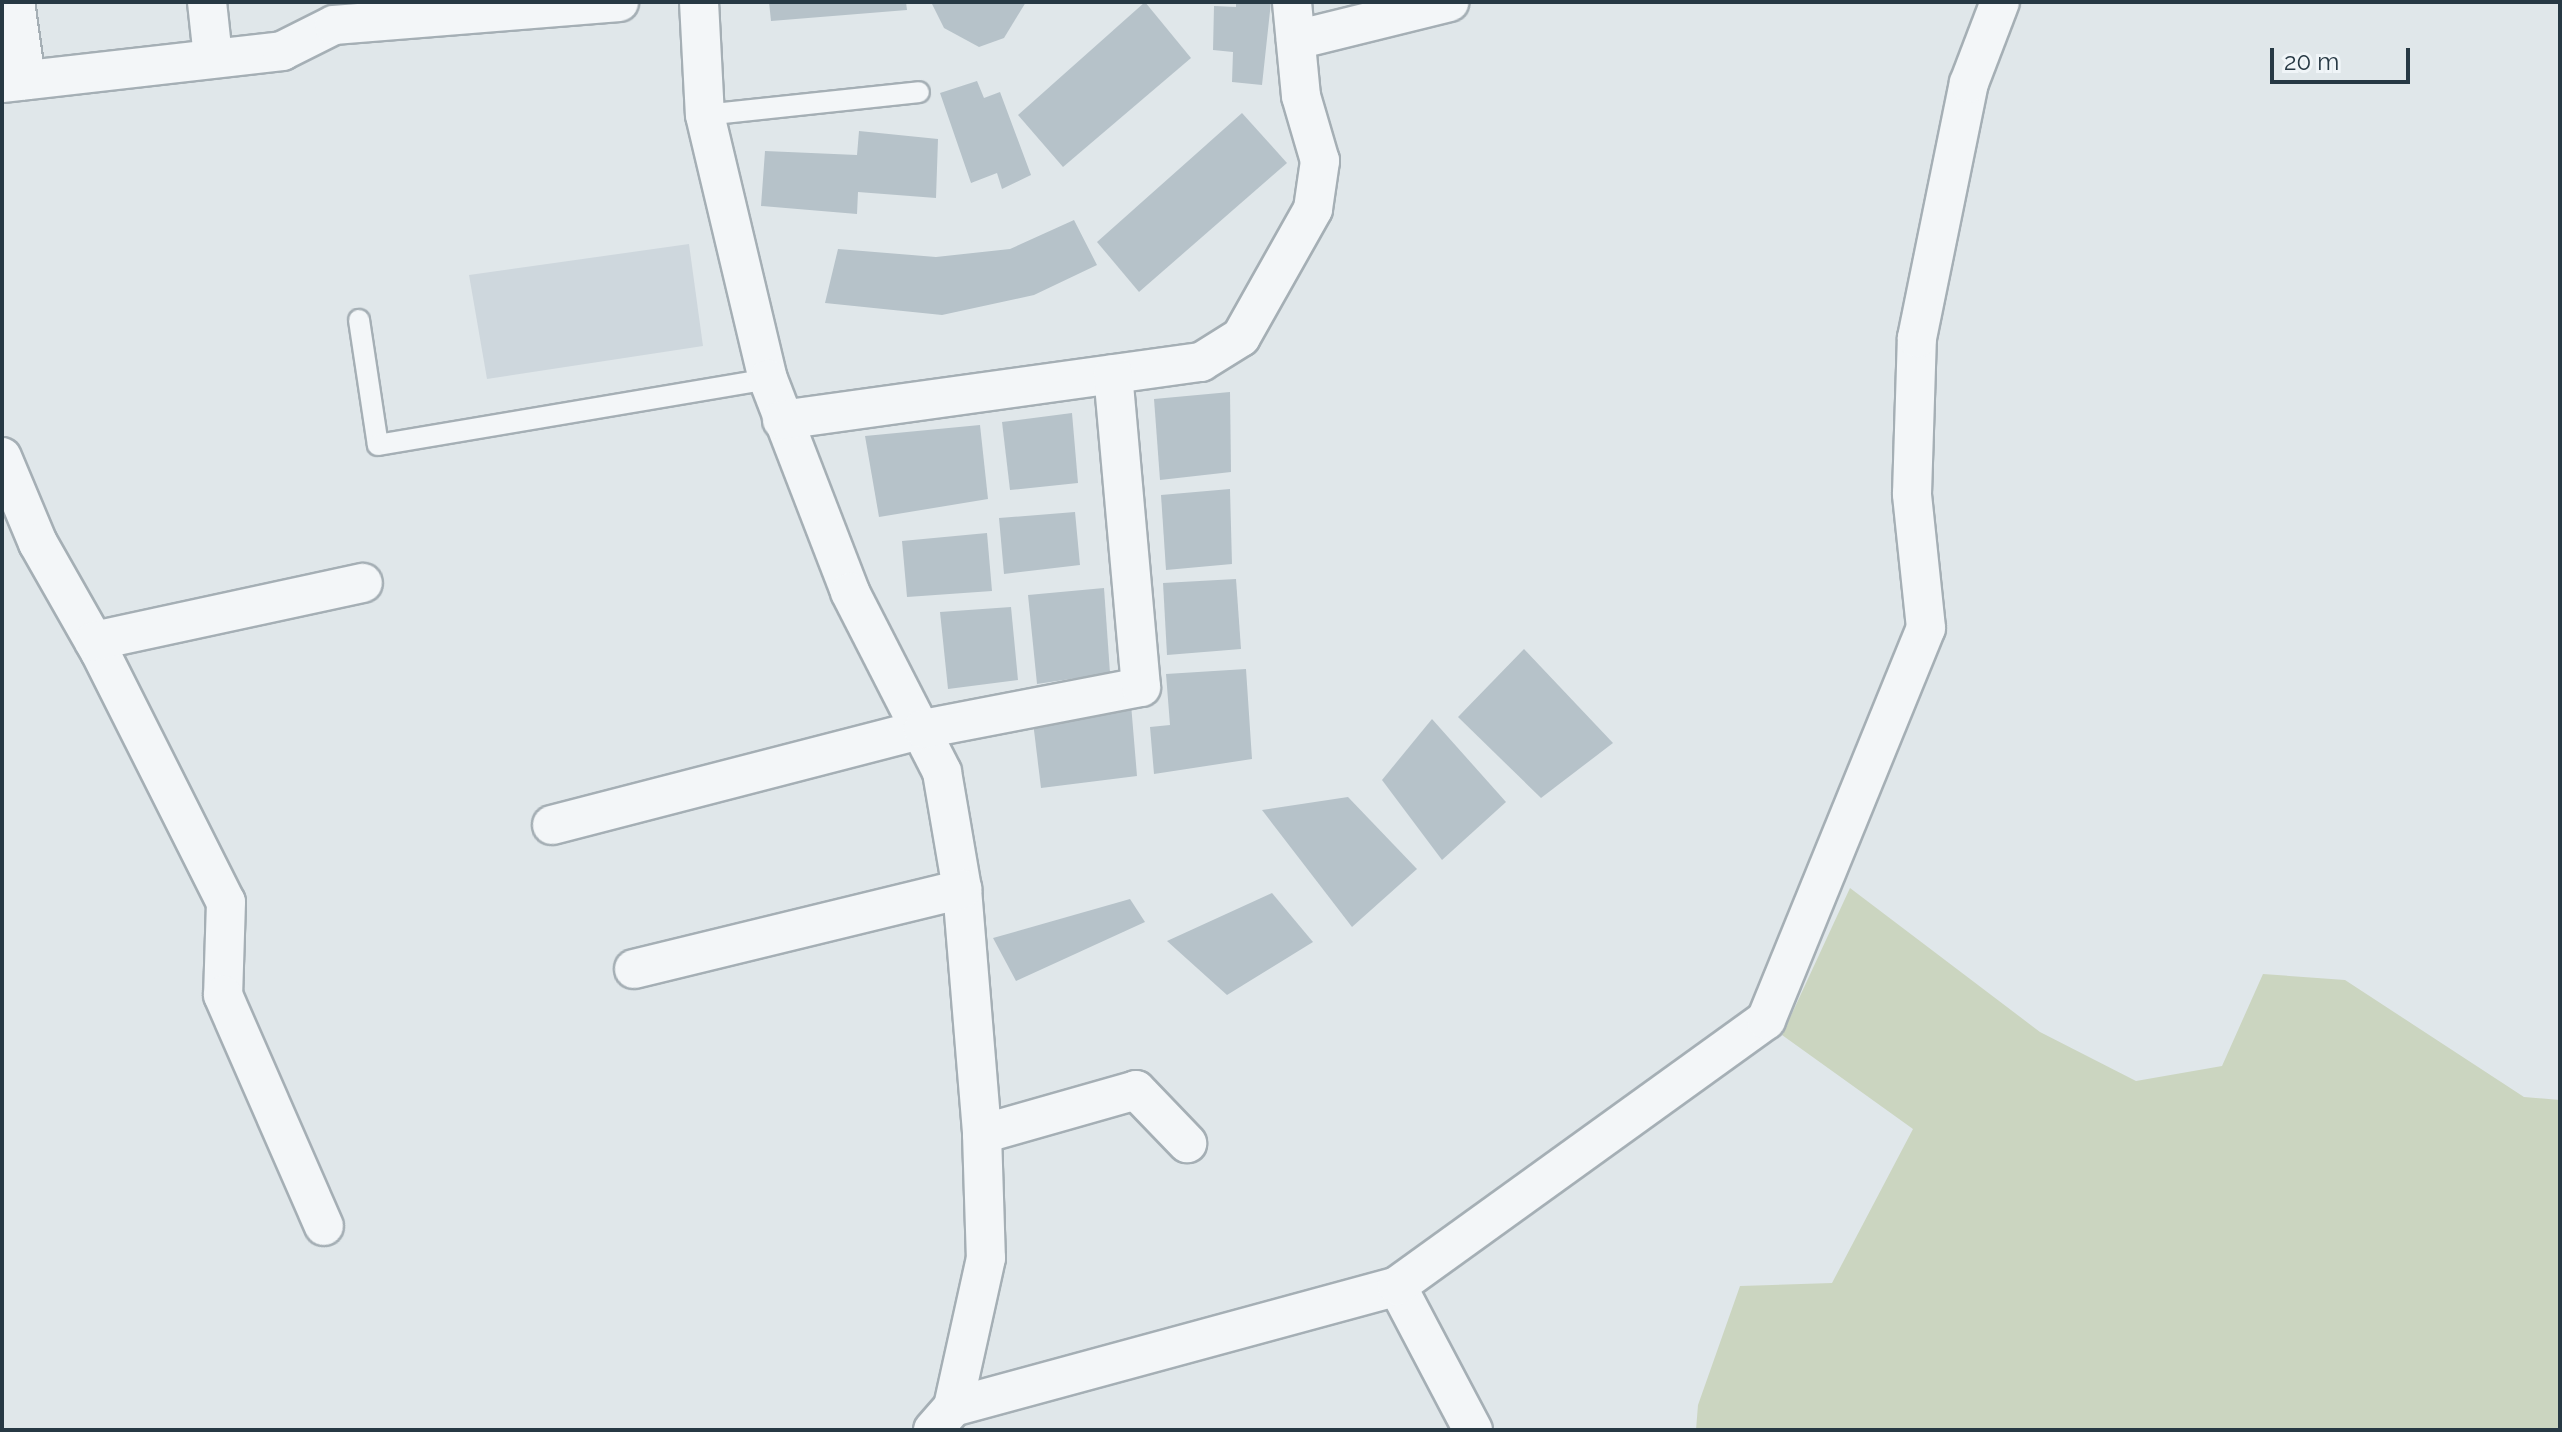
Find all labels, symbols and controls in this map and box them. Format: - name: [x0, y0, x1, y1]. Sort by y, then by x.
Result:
- scale bar: [2274, 32, 2414, 82]
- text: 20 m: [2284, 47, 2339, 76]

